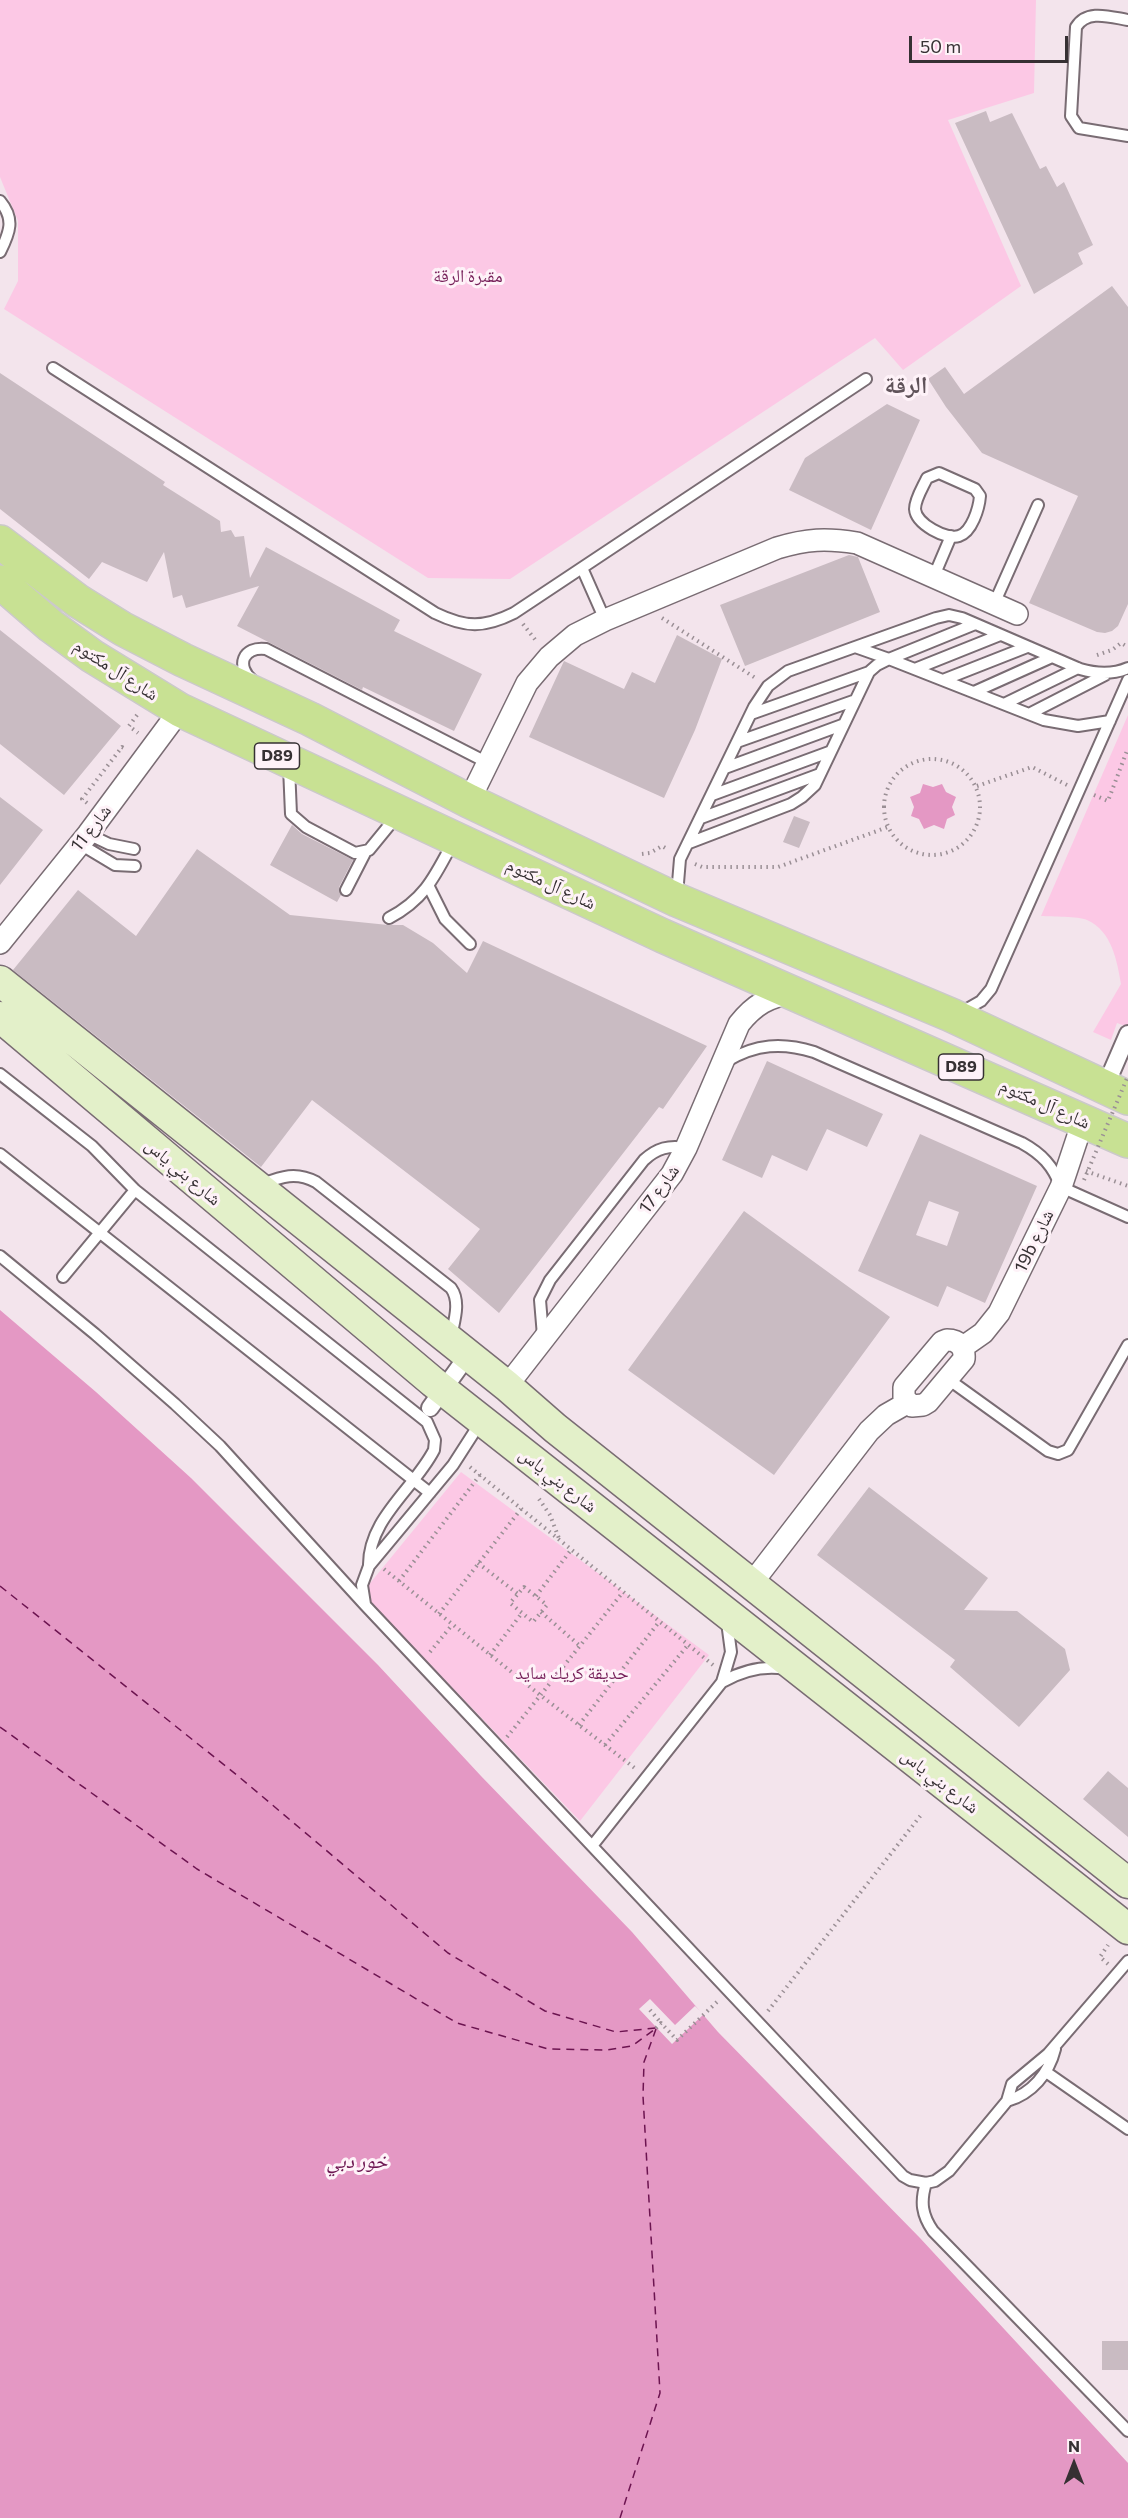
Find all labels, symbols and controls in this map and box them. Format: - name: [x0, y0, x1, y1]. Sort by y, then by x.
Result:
- scale bar: [912, 24, 1071, 62]
- text: 50 m: [920, 35, 961, 57]
- park label: مقبرة الرقة: [433, 265, 503, 287]
- district label: الرقة: [885, 371, 927, 399]
- street label: شارع آل مكتوم: [70, 635, 162, 705]
- road number: D89: [254, 743, 300, 769]
- street label: شارع 11: [66, 800, 116, 856]
- street label: شارع آل مكتوم: [503, 854, 599, 914]
- road number: D89: [938, 1054, 984, 1080]
- street label: شارع آل مكتوم: [997, 1075, 1093, 1133]
- street label: شارع بني ياس: [141, 1134, 225, 1210]
- street label: شارع 17: [634, 1160, 684, 1218]
- street label: 19b شارع: [1010, 1206, 1058, 1276]
- street label: شارع بني ياس: [515, 1443, 601, 1517]
- park label: حديقة كريك سايد: [515, 1662, 629, 1684]
- street label: شارع بني ياس: [897, 1744, 983, 1818]
- water label: خور دبي: [326, 2149, 388, 2173]
- north arrow: [1044, 2434, 1104, 2494]
- text: N: [1068, 2436, 1080, 2455]

